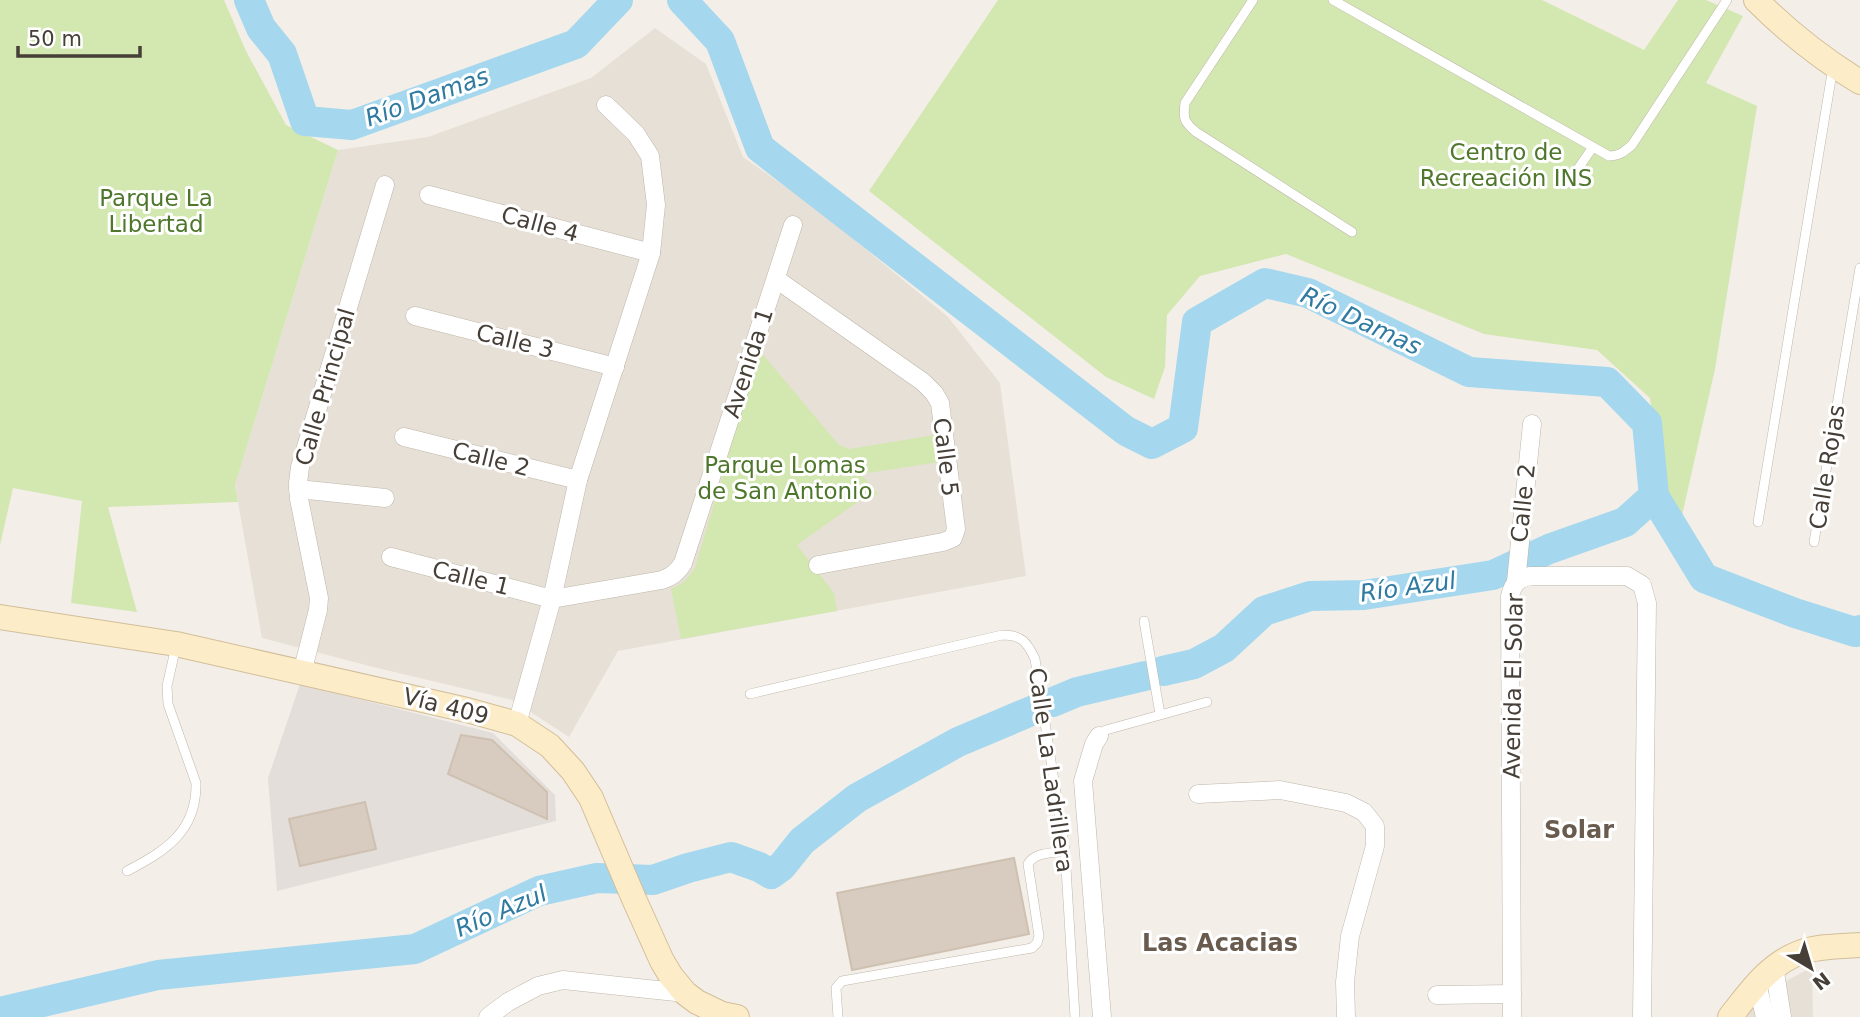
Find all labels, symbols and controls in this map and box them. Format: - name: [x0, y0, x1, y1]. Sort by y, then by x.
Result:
- scale bar: [18, 14, 140, 58]
- text: 50 m: [28, 27, 82, 51]
- water label: Río Damas: [361, 62, 493, 132]
- park label: Centro de Recreación INS: [1420, 139, 1592, 191]
- park label: Parque La Libertad: [99, 185, 213, 237]
- street label: Calle 4: [498, 201, 582, 247]
- water label: Río Damas: [1296, 281, 1426, 361]
- street label: Calle Principal: [290, 305, 360, 469]
- street label: Avenida 1: [718, 305, 778, 421]
- street label: Calle 3: [474, 319, 556, 363]
- street label: Calle Rojas: [1804, 403, 1850, 531]
- street label: Calle 5: [928, 416, 964, 498]
- street label: Calle 2: [450, 437, 532, 481]
- park label: Parque Lomas de San Antonio: [697, 452, 873, 504]
- street label: Calle 2: [1506, 462, 1540, 544]
- street label: Calle 1: [430, 556, 512, 600]
- water label: Río Azul: [1358, 566, 1458, 608]
- street label: Avenida El Solar: [1498, 592, 1528, 779]
- street label: Calle La Ladrillera: [1024, 666, 1078, 874]
- street label: Vía 409: [400, 683, 492, 729]
- district label: Solar: [1544, 816, 1614, 844]
- water label: Río Azul: [451, 879, 551, 943]
- district label: Las Acacias: [1142, 929, 1298, 957]
- north arrow: [1776, 933, 1846, 1003]
- text: N: [1808, 968, 1835, 995]

